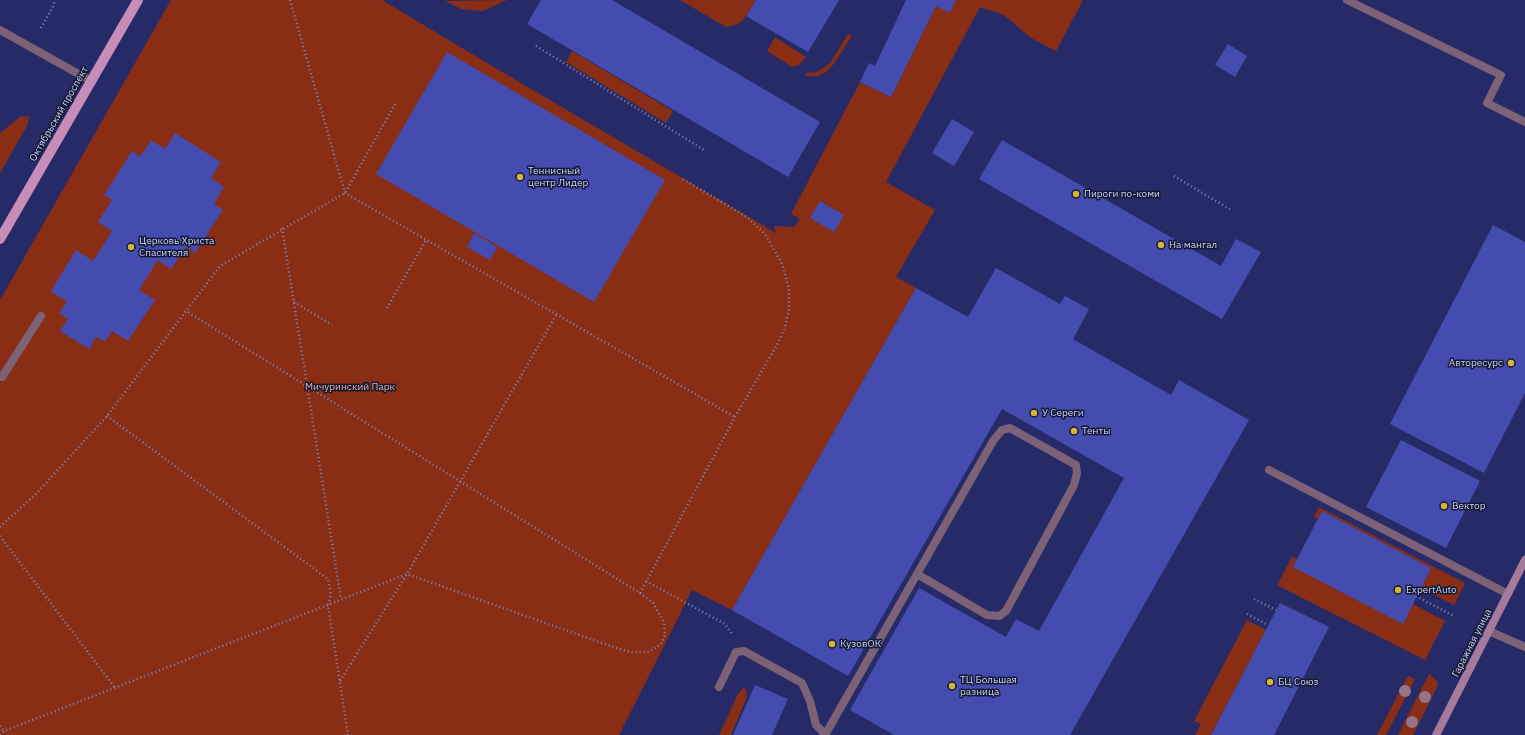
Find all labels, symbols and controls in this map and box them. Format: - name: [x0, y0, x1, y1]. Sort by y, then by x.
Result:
- street label: Октябрьский проспект: [27, 64, 91, 164]
- place label: Теннисный центр Лидер: [528, 165, 588, 188]
- marker: Теннисный центр Лидер: [515, 172, 525, 182]
- place label: Пироги по-коми: [1084, 188, 1160, 200]
- marker: Пироги по-коми: [1071, 189, 1081, 199]
- place label: Церковь Христа Спасителя: [139, 235, 214, 258]
- place label: На мангал: [1169, 239, 1217, 251]
- marker: На мангал: [1156, 240, 1166, 250]
- marker: Церковь Христа Спасителя: [126, 242, 136, 252]
- place label: Авторесурс: [1449, 357, 1503, 369]
- marker: Авторесурс: [1506, 358, 1516, 368]
- park label: Мичуринский Парк: [305, 381, 395, 393]
- place label: У Сереги: [1042, 407, 1084, 419]
- marker: У Сереги: [1029, 408, 1039, 418]
- place label: Тенты: [1082, 425, 1110, 437]
- marker: Тенты: [1069, 426, 1079, 436]
- place label: Вектор: [1452, 500, 1486, 512]
- marker: Вектор: [1439, 501, 1449, 511]
- place label: ExpertAuto: [1406, 584, 1457, 596]
- marker: ExpertAuto: [1393, 585, 1403, 595]
- street label: Гаражная улица: [1450, 607, 1494, 679]
- place label: КузовОК: [840, 638, 881, 650]
- marker: КузовОК: [827, 639, 837, 649]
- place label: ТЦ Большая разница: [960, 674, 1017, 698]
- place label: БЦ Союз: [1278, 676, 1319, 688]
- marker: БЦ Союз: [1265, 677, 1275, 687]
- marker: ТЦ Большая разница: [947, 681, 957, 691]

